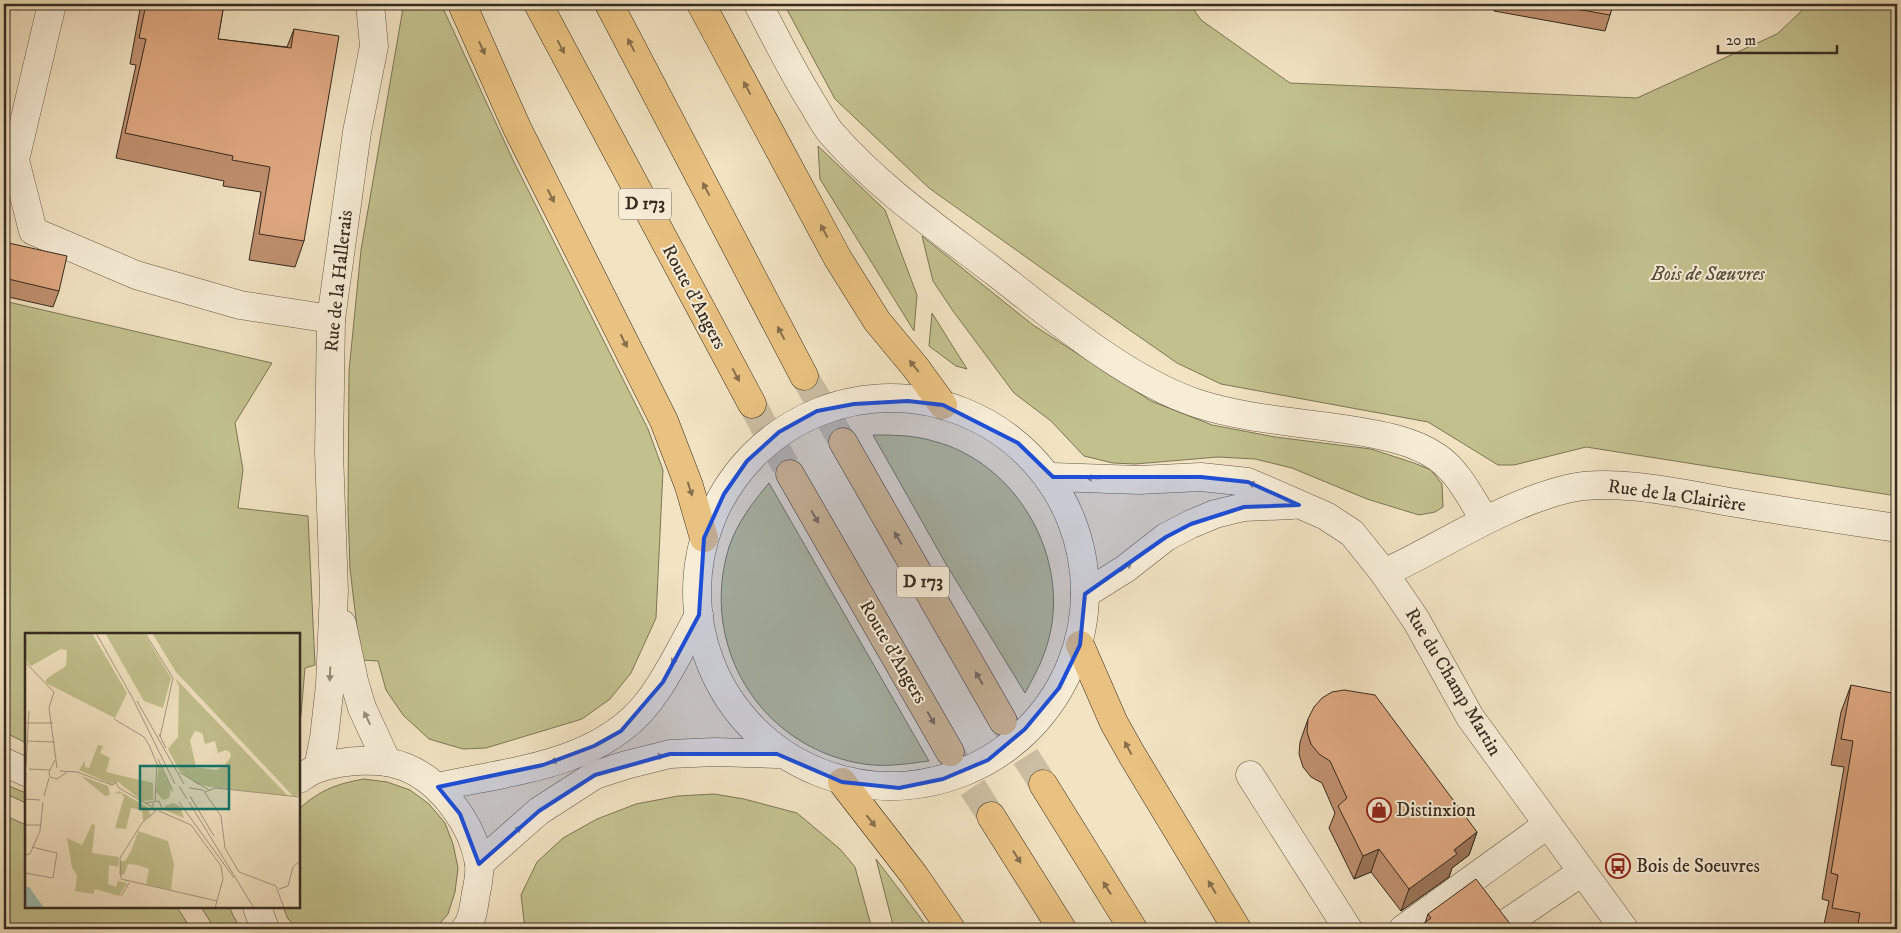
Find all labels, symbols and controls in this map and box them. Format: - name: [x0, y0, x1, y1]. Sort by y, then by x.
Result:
- scale bar: [1718, 22, 1837, 54]
- text: 20 m: [1726, 31, 1756, 50]
- one-way arrow: [627, 38, 635, 52]
- one-way arrow: [557, 39, 565, 54]
- one-way arrow: [478, 41, 486, 55]
- one-way arrow: [742, 81, 751, 95]
- one-way arrow: [702, 182, 710, 196]
- one-way arrow: [547, 188, 555, 203]
- road number: D 173: [619, 188, 671, 220]
- street label: Rue de la Hallerais: [320, 209, 358, 353]
- one-way arrow: [819, 224, 828, 238]
- street label: Route d'Angers: [657, 241, 731, 353]
- park label: Bois de Sœuvres: [1650, 263, 1766, 286]
- one-way arrow: [777, 326, 785, 340]
- one-way arrow: [620, 334, 628, 348]
- one-way arrow: [908, 359, 919, 372]
- one-way arrow: [732, 368, 740, 383]
- one-way arrow: [1085, 474, 1101, 482]
- street label: Rue de la Clairière: [1607, 475, 1748, 517]
- one-way arrow: [1248, 481, 1262, 489]
- one-way arrow: [686, 482, 694, 497]
- one-way arrow: [810, 510, 819, 523]
- one-way arrow: [893, 531, 902, 544]
- one-way arrow: [1119, 562, 1133, 572]
- road number: D 173: [897, 566, 949, 598]
- street label: Route d'Angers: [854, 596, 932, 708]
- street label: Rue du Champ Martin: [1400, 604, 1506, 760]
- inset map: [25, 633, 300, 908]
- one-way arrow: [671, 650, 679, 665]
- one-way arrow: [326, 667, 334, 683]
- one-way arrow: [974, 672, 983, 685]
- one-way arrow: [362, 711, 370, 725]
- one-way arrow: [927, 711, 935, 725]
- one-way arrow: [1124, 741, 1132, 755]
- one-way arrow: [650, 753, 665, 761]
- one-way arrow: [549, 757, 564, 764]
- shop icon: Distinxion: [1366, 797, 1392, 823]
- place label: Distinxion: [1396, 799, 1476, 822]
- one-way arrow: [866, 814, 877, 827]
- one-way arrow: [509, 826, 522, 837]
- one-way arrow: [1012, 851, 1021, 864]
- bus stop icon: Bois de Soeuvres: [1605, 853, 1631, 879]
- place label: Bois de Soeuvres: [1636, 855, 1760, 878]
- one-way arrow: [1102, 881, 1112, 894]
- one-way arrow: [1207, 881, 1216, 894]

